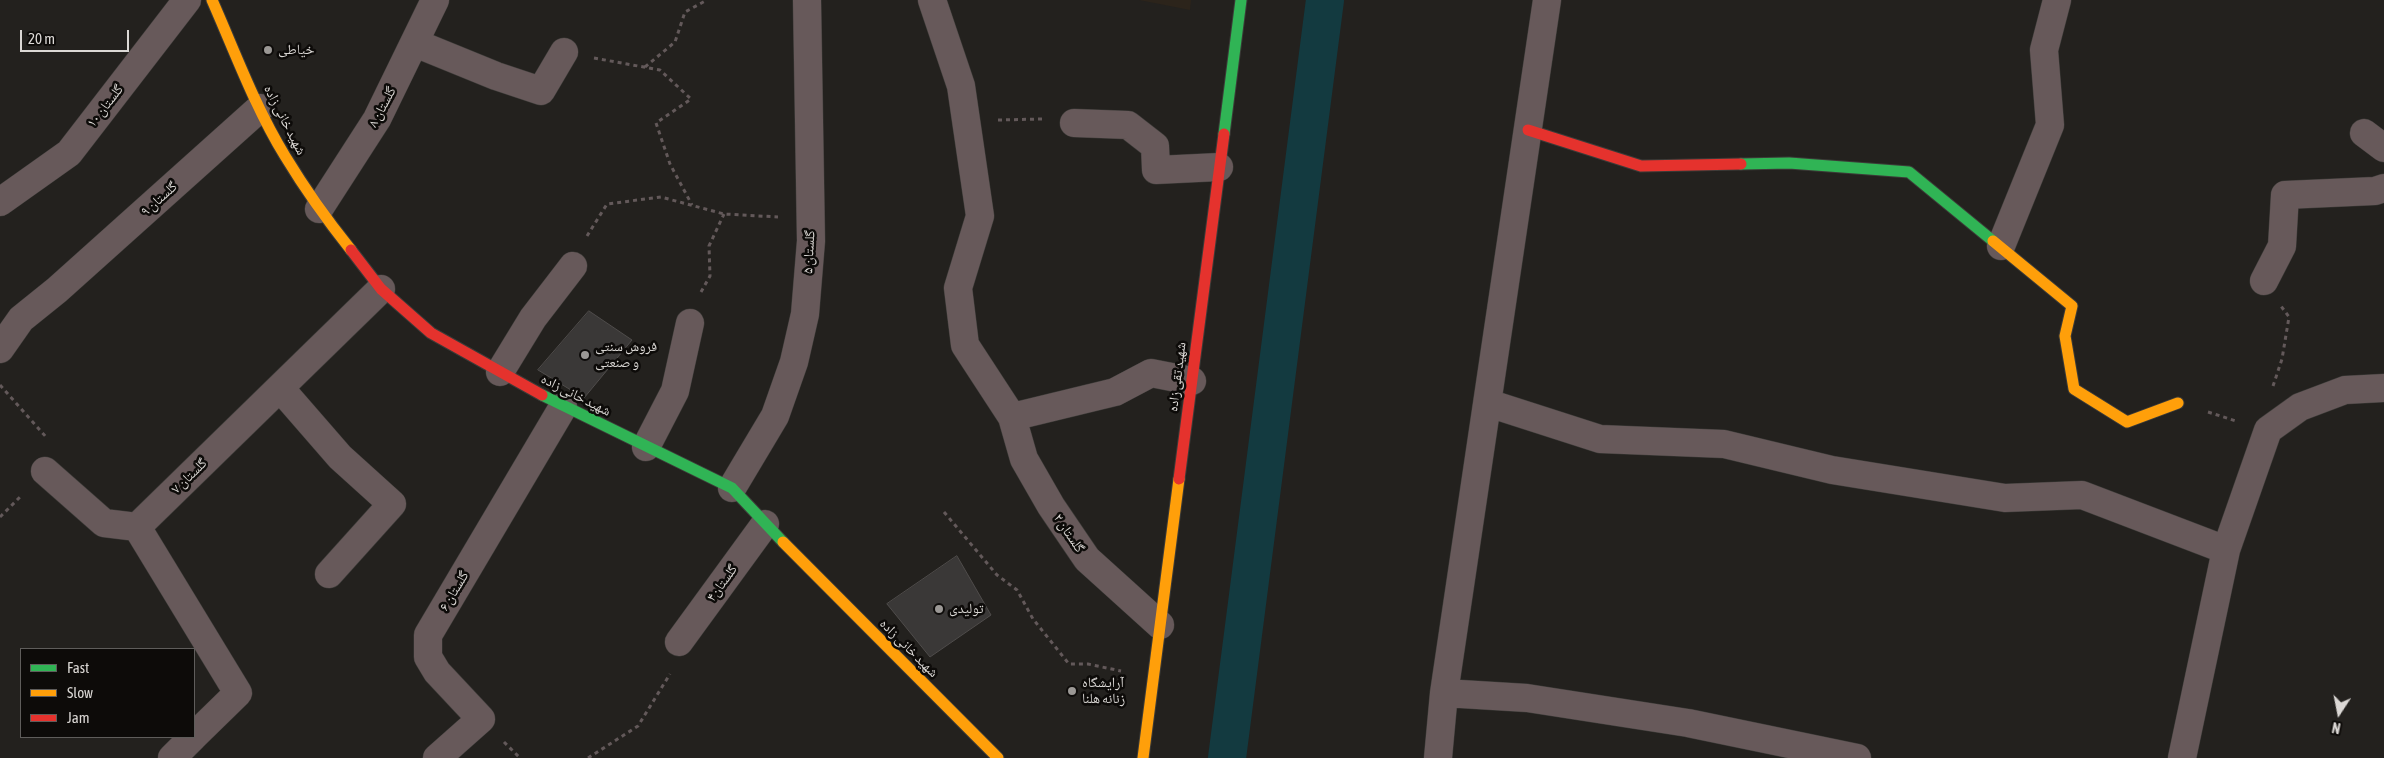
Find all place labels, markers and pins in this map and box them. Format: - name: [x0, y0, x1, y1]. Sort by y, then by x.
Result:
- place label: خیاطی: [278, 42, 314, 58]
- marker: خیاطی: [262, 44, 274, 56]
- place label: فروش سنتی و صنعتی: [595, 339, 657, 372]
- marker: فروش سنتی و صنعتی: [579, 349, 591, 361]
- place label: تولیدی: [949, 601, 984, 617]
- marker: تولیدی: [933, 603, 945, 615]
- place label: آرایشگاه زنانه هلنا: [1082, 675, 1125, 708]
- marker: آرایشگاه زنانه هلنا: [1066, 685, 1078, 697]

